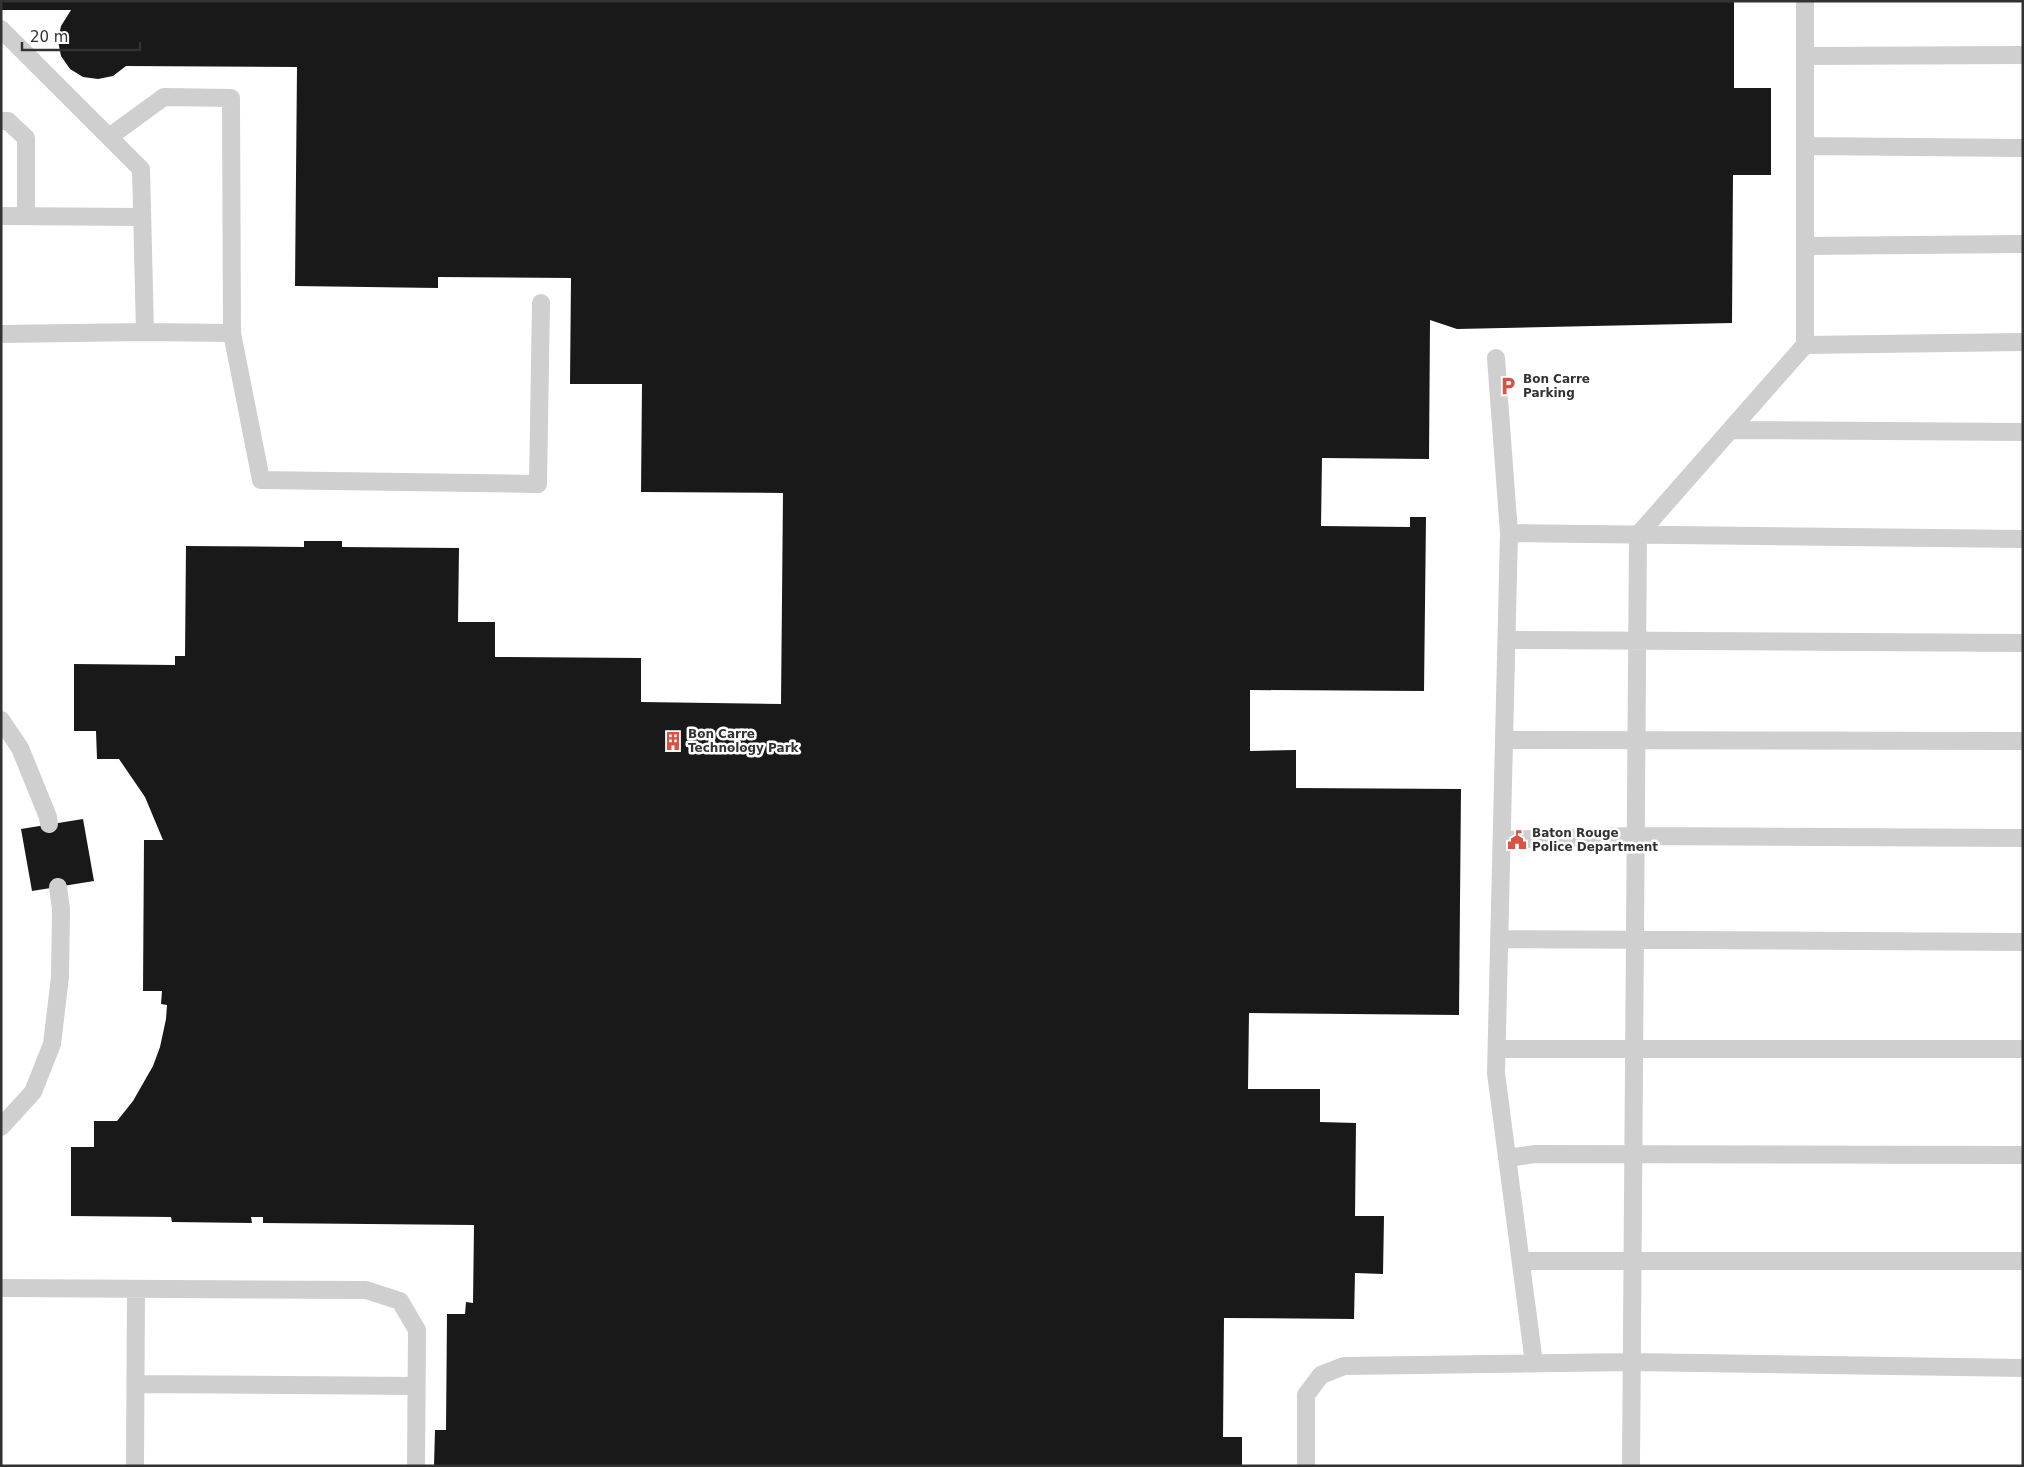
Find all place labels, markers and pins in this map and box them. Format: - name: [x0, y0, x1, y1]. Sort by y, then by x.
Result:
- place label: Bon Carre Parking: [1523, 372, 1590, 400]
- parking icon: Bon Carre Parking: [1497, 375, 1519, 397]
- place label: Bon Carre Technology Park: [688, 727, 800, 755]
- building icon: Bon Carre Technology Park: [662, 730, 684, 752]
- place label: Baton Rouge Police Department: [1532, 826, 1658, 854]
- public building icon: Baton Rouge Police Department: [1506, 829, 1528, 851]

